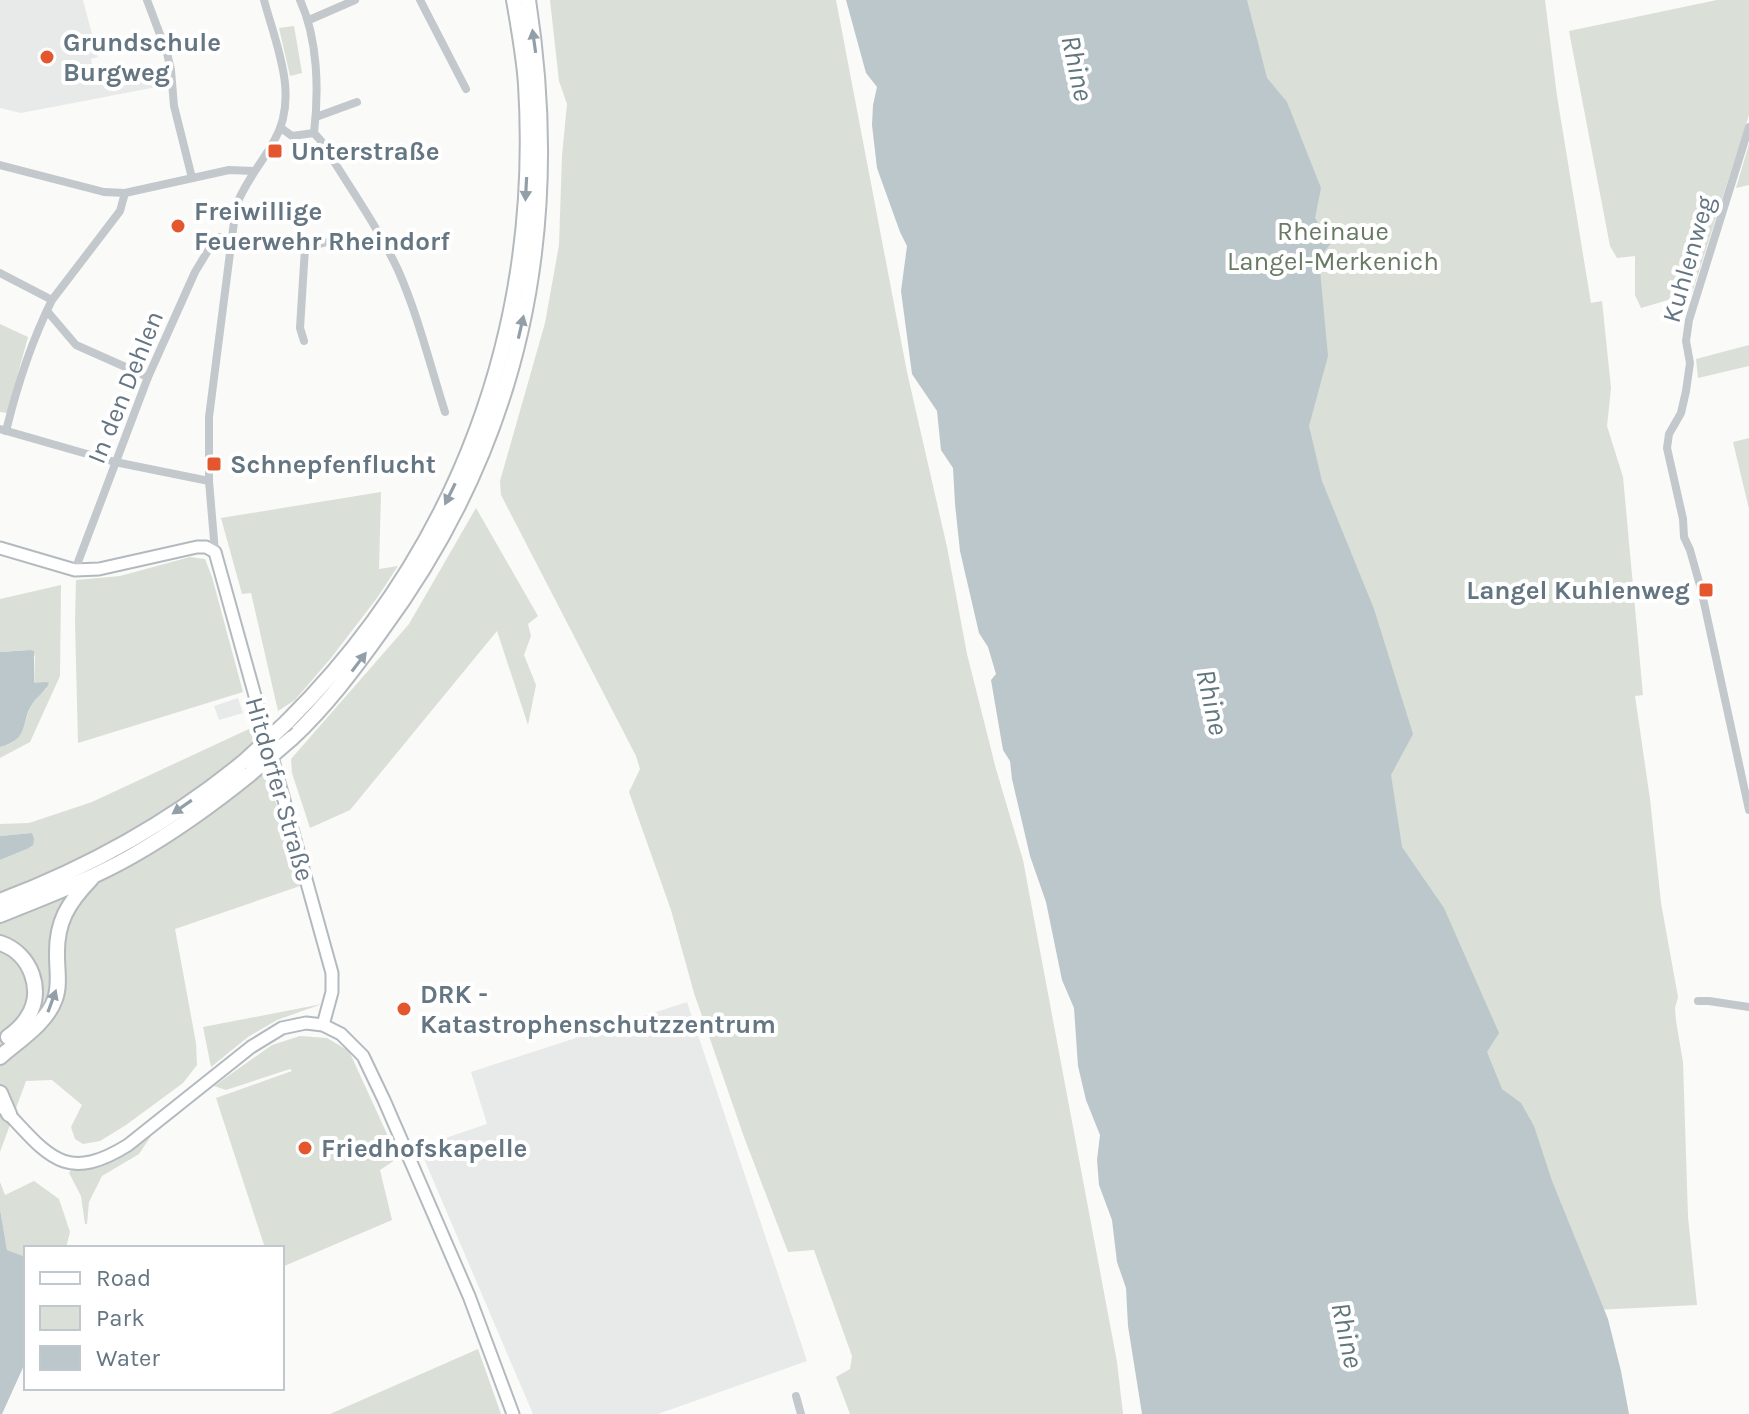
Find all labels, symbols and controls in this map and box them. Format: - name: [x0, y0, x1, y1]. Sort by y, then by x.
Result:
- place label: Grundschule Burgweg: [63, 27, 221, 88]
- one-way arrow: [527, 28, 540, 53]
- water label: Rhine: [1054, 32, 1101, 104]
- marker: Grundschule Burgweg: [38, 48, 56, 66]
- place label: Unterstraße: [291, 136, 439, 167]
- marker: Unterstraße: [266, 142, 284, 160]
- one-way arrow: [519, 177, 532, 202]
- street label: Kuhlenweg: [1656, 192, 1721, 326]
- place label: Freiwillige Feuerwehr Rheindorf: [194, 196, 450, 257]
- park label: Rheinaue Langel-Merkenich: [1227, 216, 1439, 277]
- marker: Freiwillige Feuerwehr Rheindorf: [169, 217, 187, 235]
- street label: In den Dehlen: [81, 306, 170, 468]
- one-way arrow: [515, 315, 528, 340]
- place label: Schnepfenflucht: [230, 449, 436, 480]
- marker: Schnepfenflucht: [205, 455, 223, 473]
- one-way arrow: [443, 482, 456, 505]
- place label: Langel Kuhlenweg: [1466, 575, 1690, 606]
- marker: Langel Kuhlenweg: [1697, 581, 1715, 599]
- one-way arrow: [350, 652, 366, 672]
- water label: Rhine: [1189, 666, 1236, 738]
- street label: Hitdorfer Straße: [238, 693, 321, 885]
- one-way arrow: [172, 799, 193, 814]
- place label: DRK - Katastrophenschutzzentrum: [420, 979, 776, 1040]
- one-way arrow: [46, 989, 59, 1013]
- marker: DRK - Katastrophenschutzzentrum: [395, 1000, 413, 1018]
- place label: Friedhofskapelle: [321, 1133, 527, 1164]
- marker: Friedhofskapelle: [296, 1139, 314, 1157]
- legend: [24, 1246, 284, 1390]
- text: Road: [96, 1264, 151, 1292]
- water label: Rhine: [1324, 1299, 1371, 1371]
- text: Park: [96, 1304, 145, 1332]
- text: Water: [96, 1344, 160, 1372]

